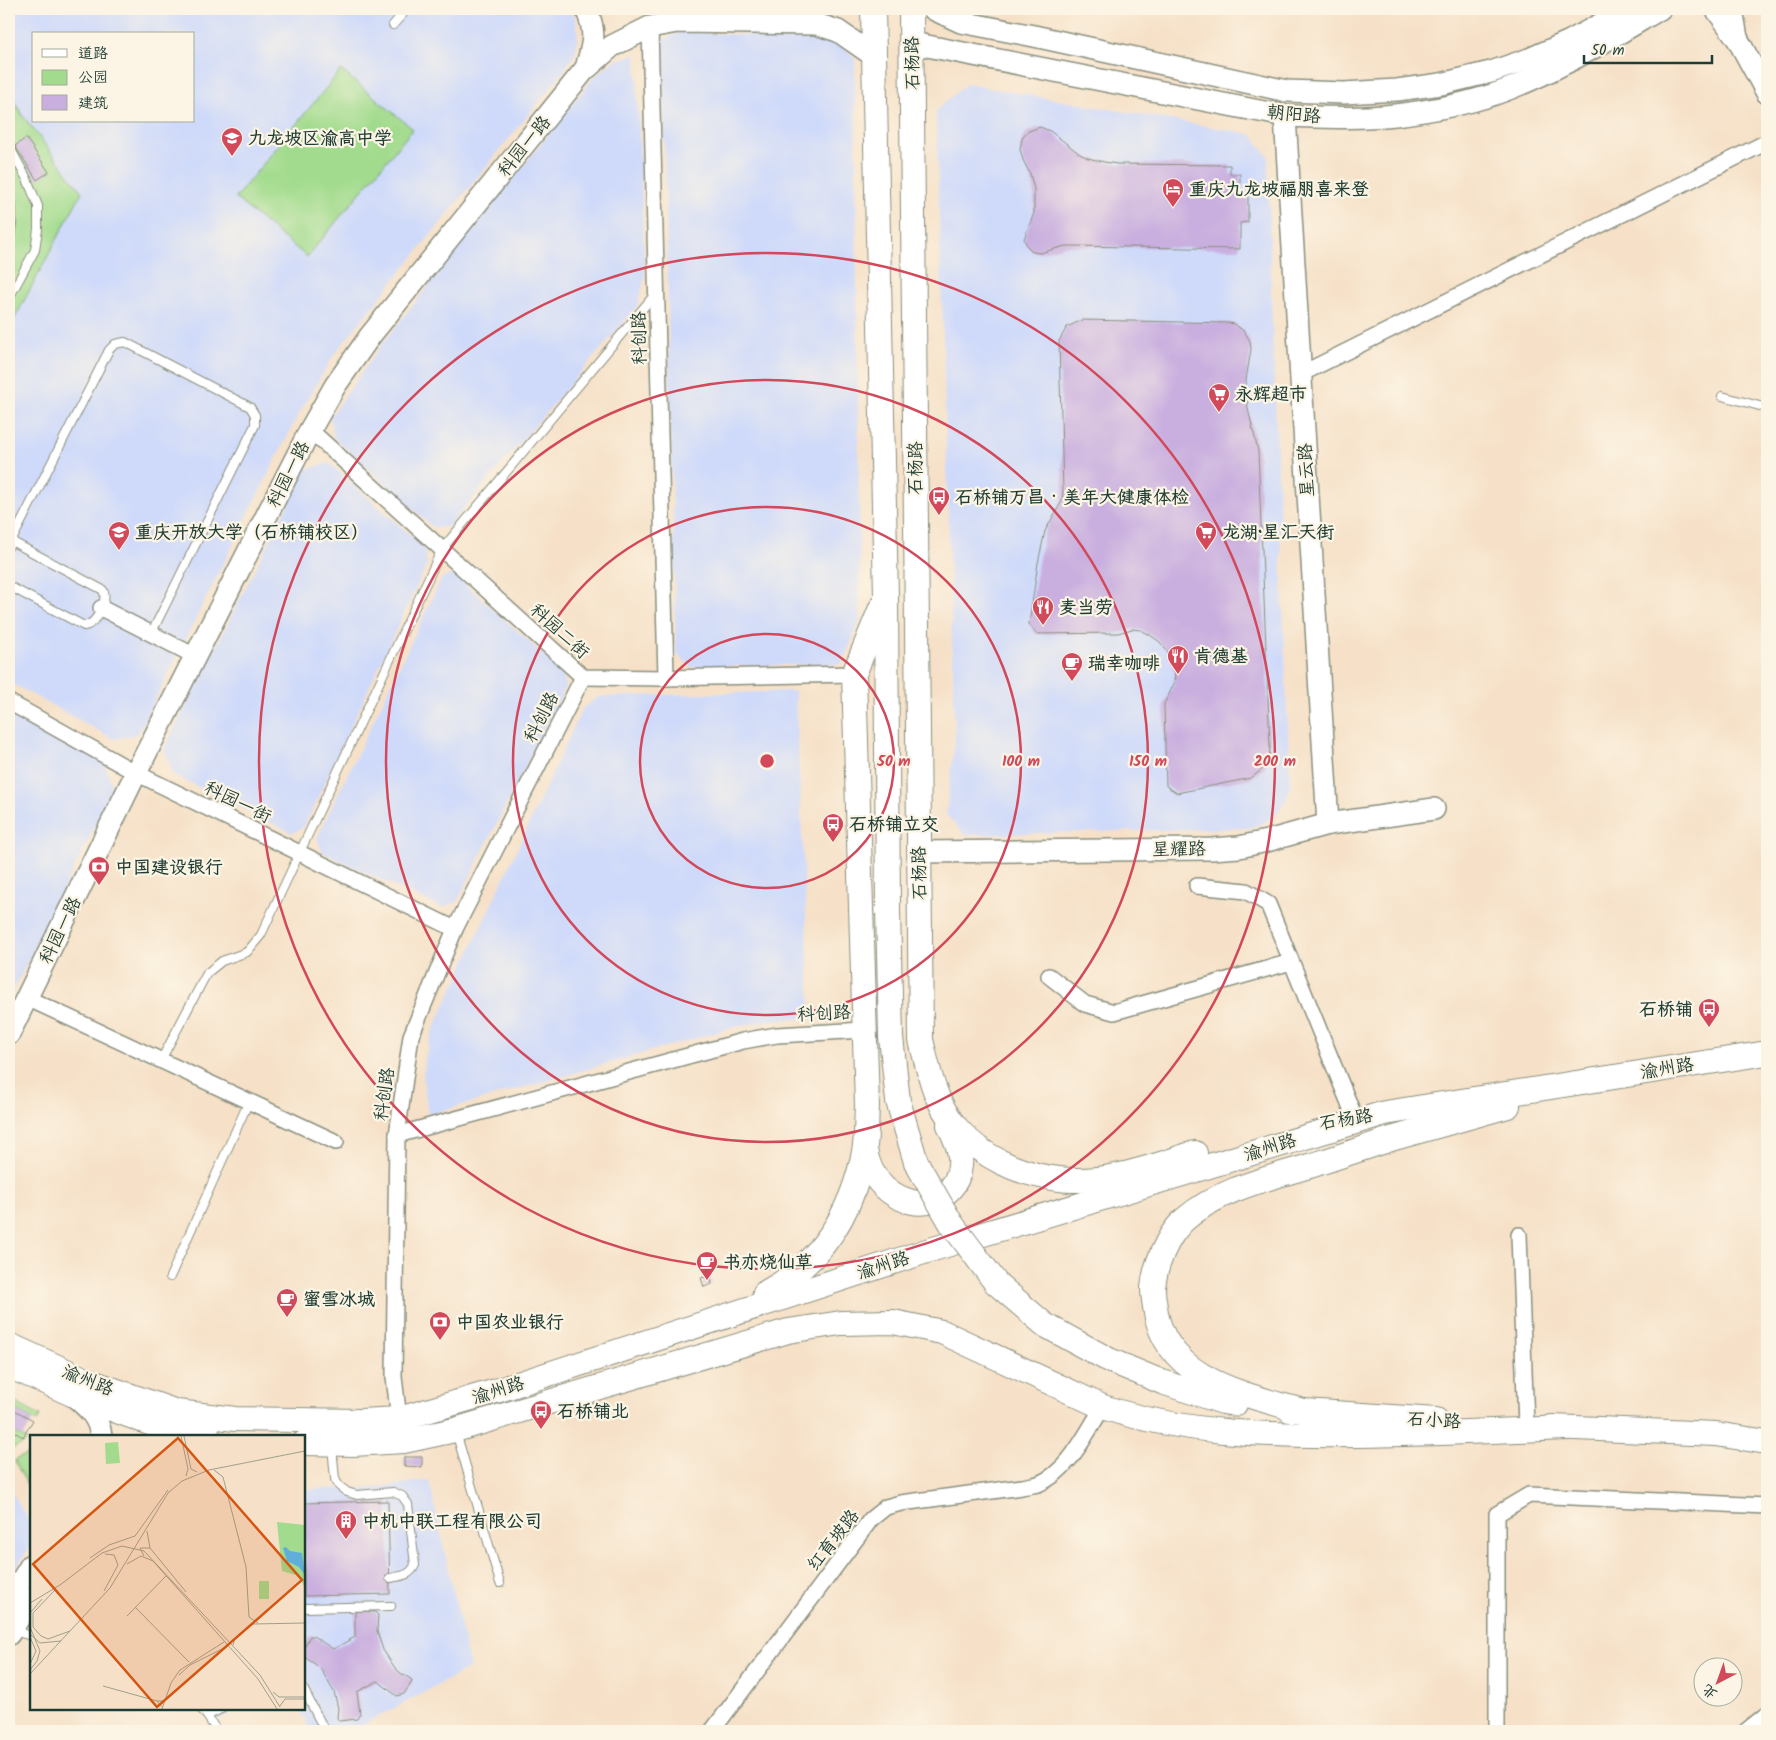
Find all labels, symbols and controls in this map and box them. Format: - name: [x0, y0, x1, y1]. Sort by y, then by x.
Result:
- legend: [32, 32, 195, 122]
- scale bar: [1584, 32, 1711, 64]
- street label: 石杨路: [899, 36, 928, 90]
- text: 50 m: [1591, 39, 1625, 63]
- text: 道路: [78, 42, 108, 66]
- text: 公园: [78, 66, 108, 90]
- text: 建筑: [78, 92, 108, 116]
- street label: 朝阳路: [1266, 99, 1322, 132]
- street label: 科园一路: [491, 110, 559, 184]
- place label: 九龙坡区渝高中学: [248, 125, 392, 154]
- school or university icon: 九龙坡区渝高中学: [220, 126, 244, 157]
- place label: 重庆九龙坡福朋喜来登: [1189, 176, 1369, 205]
- hotel icon: 重庆九龙坡福朋喜来登: [1161, 177, 1185, 208]
- street label: 科创路: [626, 311, 655, 365]
- place label: 永辉超市: [1235, 381, 1307, 410]
- supermarket icon: 永辉超市: [1207, 382, 1231, 413]
- street label: 科园一路: [260, 436, 319, 513]
- street label: 石杨路: [902, 441, 931, 495]
- street label: 星云路: [1292, 442, 1323, 498]
- place label: 石桥铺万昌‧美年大健康体检: [955, 484, 1189, 513]
- bus stop icon: 石桥铺万昌‧美年大健康体检: [927, 485, 951, 516]
- place label: 重庆开放大学（石桥铺校区）: [135, 519, 369, 548]
- place label: 龙湖·星汇天街: [1222, 519, 1334, 548]
- school or university icon: 重庆开放大学（石桥铺校区）: [107, 520, 131, 551]
- supermarket icon: 龙湖·星汇天街: [1194, 520, 1218, 551]
- place label: 麦当劳: [1059, 594, 1113, 623]
- restaurant icon: 麦当劳: [1031, 595, 1055, 626]
- street label: 科园二街: [523, 597, 595, 667]
- place label: 肯德基: [1194, 643, 1248, 672]
- restaurant icon: 肯德基: [1166, 644, 1190, 675]
- place label: 瑞幸咖啡: [1088, 650, 1160, 679]
- cafe icon: 瑞幸咖啡: [1060, 651, 1084, 682]
- street label: 科创路: [517, 687, 568, 748]
- text: 50 m: [876, 750, 911, 774]
- text: 100 m: [1002, 750, 1040, 774]
- text: 150 m: [1129, 750, 1167, 774]
- text: 200 m: [1254, 750, 1296, 774]
- centre of rings: [758, 752, 776, 770]
- street label: 科园一街: [199, 775, 276, 832]
- place label: 石桥铺立交: [849, 811, 939, 840]
- bus stop icon: 石桥铺立交: [821, 812, 845, 843]
- street label: 星耀路: [1152, 836, 1206, 865]
- street label: 石杨路: [906, 846, 935, 900]
- place label: 中国建设银行: [115, 854, 223, 883]
- bank icon: 中国建设银行: [87, 855, 111, 886]
- street label: 科园一路: [33, 892, 90, 969]
- place label: 石桥铺: [1639, 996, 1693, 1025]
- bus stop icon: 石桥铺: [1697, 997, 1721, 1028]
- street label: 科创路: [796, 999, 852, 1030]
- street label: 渝州路: [1638, 1051, 1696, 1088]
- street label: 科创路: [367, 1065, 404, 1123]
- street label: 石杨路: [1317, 1102, 1375, 1139]
- street label: 渝州路: [1240, 1127, 1300, 1170]
- street label: 渝州路: [853, 1244, 914, 1289]
- place label: 书亦烧仙草: [723, 1249, 813, 1278]
- cafe icon: 书亦烧仙草: [695, 1250, 719, 1281]
- place label: 蜜雪冰城: [303, 1286, 375, 1315]
- cafe icon: 蜜雪冰城: [275, 1287, 299, 1318]
- place label: 中国农业银行: [456, 1309, 564, 1338]
- bank icon: 中国农业银行: [428, 1310, 452, 1341]
- street label: 渝州路: [57, 1358, 118, 1405]
- street label: 渝州路: [468, 1370, 528, 1413]
- place label: 石桥铺北: [557, 1398, 629, 1427]
- bus stop icon: 石桥铺北: [529, 1399, 553, 1430]
- street label: 石小路: [1406, 1406, 1462, 1437]
- inset map: [30, 1435, 305, 1710]
- street label: 红育坡路: [801, 1504, 868, 1578]
- place label: 中机中联工程有限公司: [362, 1508, 542, 1537]
- building icon: 中机中联工程有限公司: [334, 1509, 358, 1540]
- north arrow: [1694, 1658, 1744, 1708]
- text: 北: [1698, 1678, 1723, 1704]

